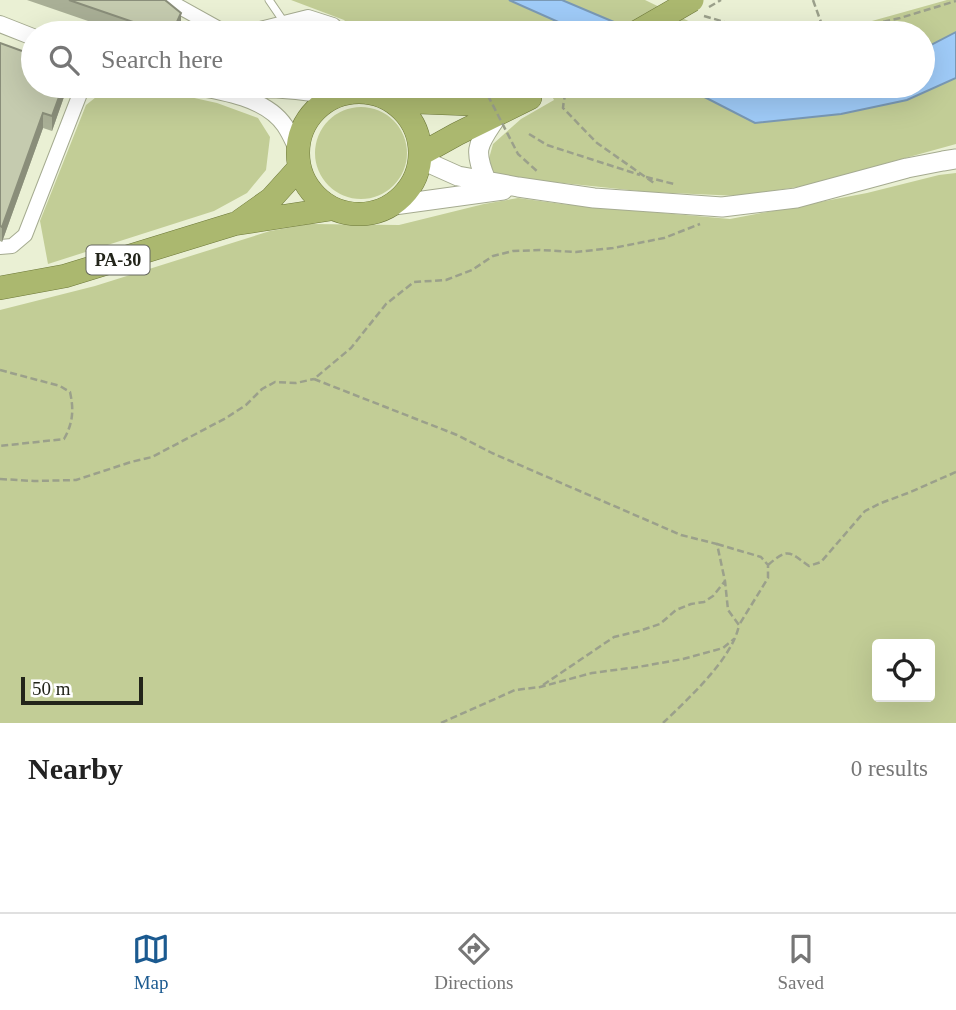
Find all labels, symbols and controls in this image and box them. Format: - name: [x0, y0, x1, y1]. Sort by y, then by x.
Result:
- search box: [21, 21, 935, 98]
- icon: search: [45, 41, 83, 79]
- text: Search here: [101, 45, 223, 74]
- road number: PA-30: [86, 246, 150, 274]
- map controls: [872, 639, 935, 702]
- button: locate: [872, 639, 935, 702]
- scale bar: [21, 674, 144, 706]
- text: 50 m: [32, 678, 71, 699]
- text: Nearby: [28, 752, 123, 785]
- text: 0 results: [851, 756, 928, 781]
- tab: Map: [132, 930, 170, 994]
- tab: Directions: [434, 930, 513, 994]
- tab: Saved: [777, 930, 824, 994]

